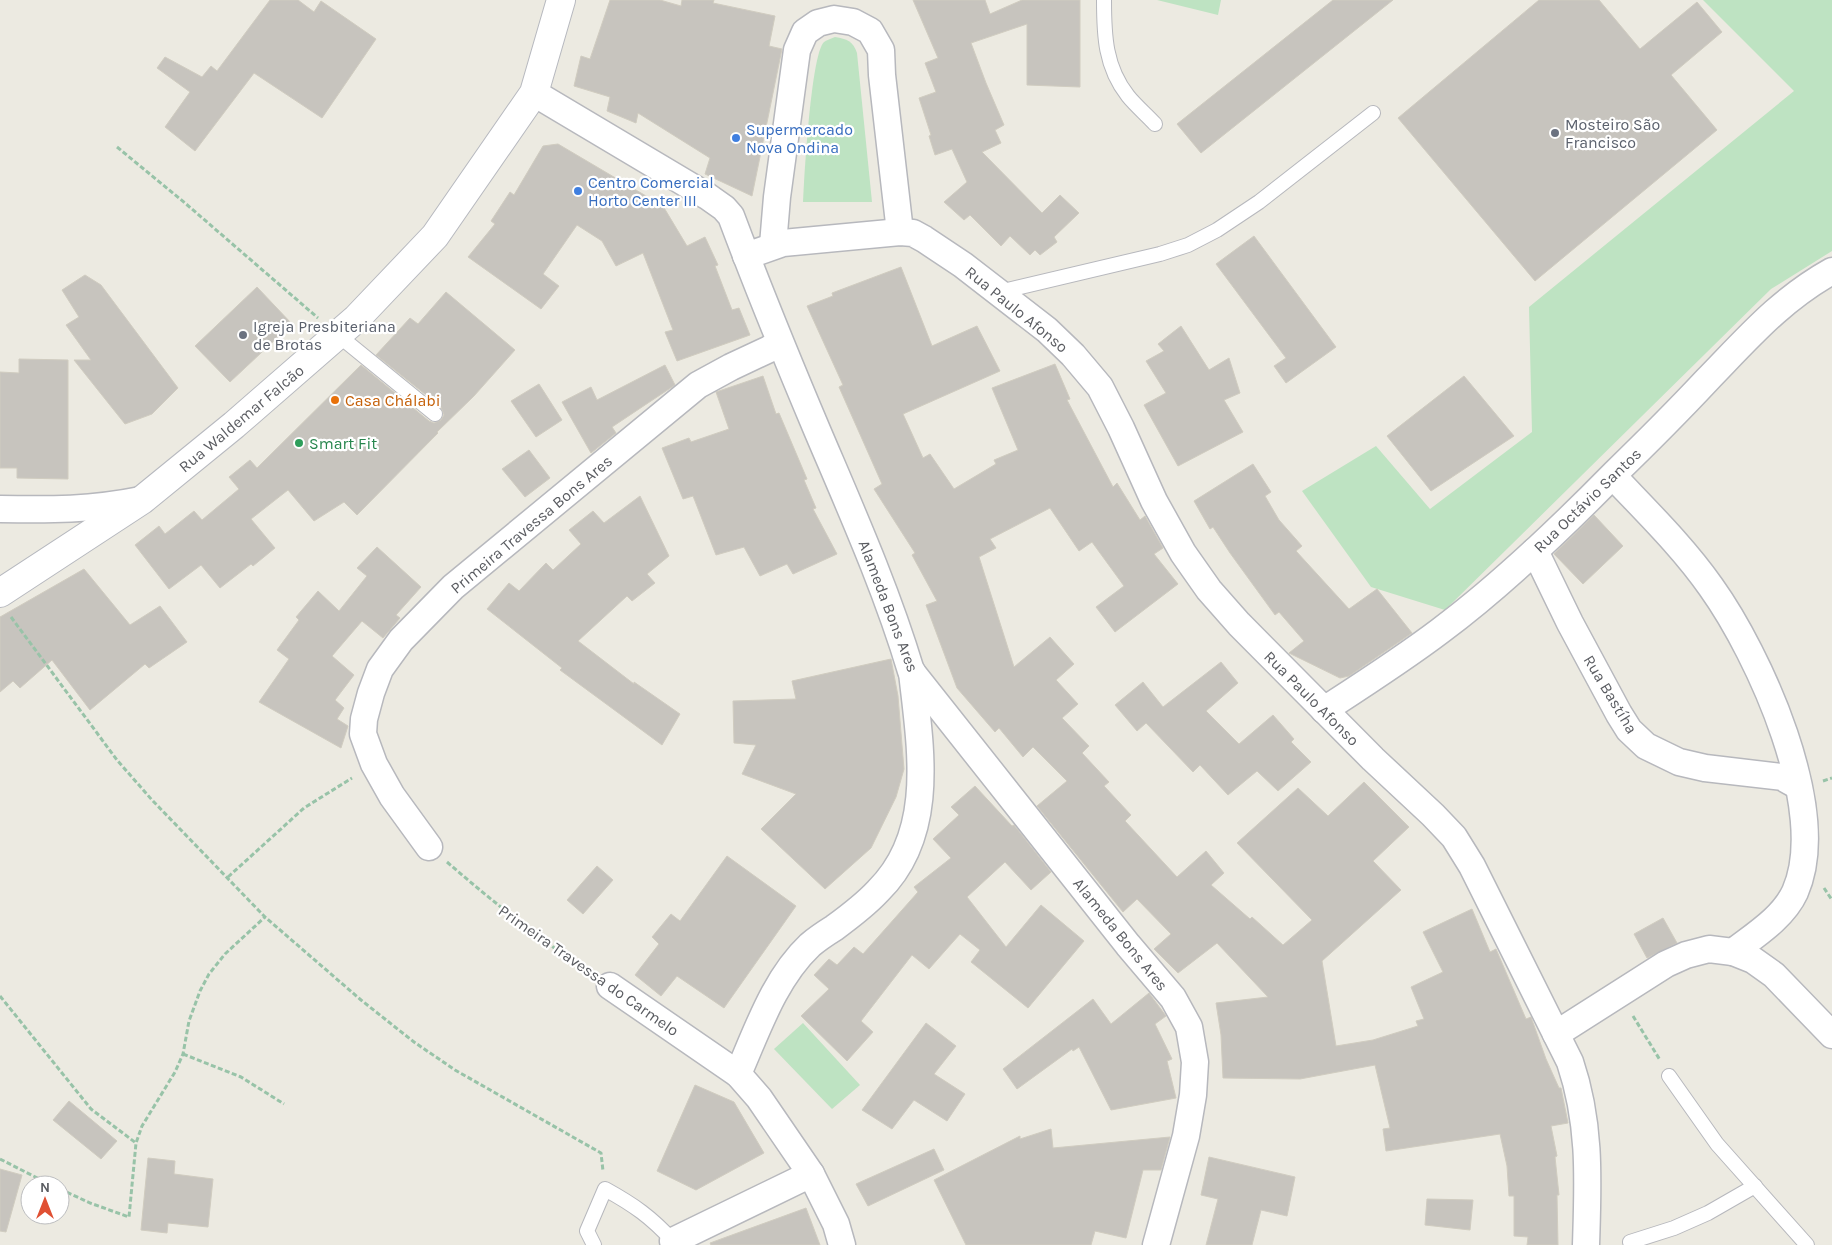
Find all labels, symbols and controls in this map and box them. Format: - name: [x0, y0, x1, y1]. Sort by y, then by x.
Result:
- place label: Mosteiro São Francisco: [1565, 115, 1660, 152]
- place label: Supermercado Nova Ondina: [746, 120, 853, 157]
- marker: Mosteiro São Francisco: [1549, 127, 1561, 139]
- marker: Supermercado Nova Ondina: [730, 132, 742, 144]
- place label: Centro Comercial Horto Center III: [588, 173, 714, 210]
- marker: Centro Comercial Horto Center III: [572, 185, 584, 197]
- street label: Rua Paulo Afonso: [962, 262, 1072, 357]
- place label: Igreja Presbiteriana de Brotas: [253, 317, 396, 354]
- marker: Igreja Presbiteriana de Brotas: [237, 329, 249, 341]
- street label: Rua Waldemar Falcão: [175, 361, 308, 476]
- place label: Casa Chálabi: [345, 391, 440, 410]
- marker: Casa Chálabi: [329, 394, 341, 406]
- place label: Smart Fit: [309, 434, 377, 453]
- marker: Smart Fit: [293, 437, 305, 449]
- street label: Rua Octávio Santos: [1530, 444, 1645, 557]
- street label: Primeira Travessa Bons Ares: [447, 451, 616, 598]
- street label: Alameda Bons Ares: [855, 537, 922, 675]
- street label: Rua Paulo Afonso: [1260, 647, 1363, 750]
- street label: Rua Bastíha: [1580, 651, 1642, 737]
- street label: Alameda Bons Ares: [1069, 874, 1172, 995]
- street label: Primeira Travessa do Carmelo: [495, 901, 683, 1040]
- north arrow: [20, 1175, 70, 1225]
- text: N: [40, 1179, 50, 1196]

